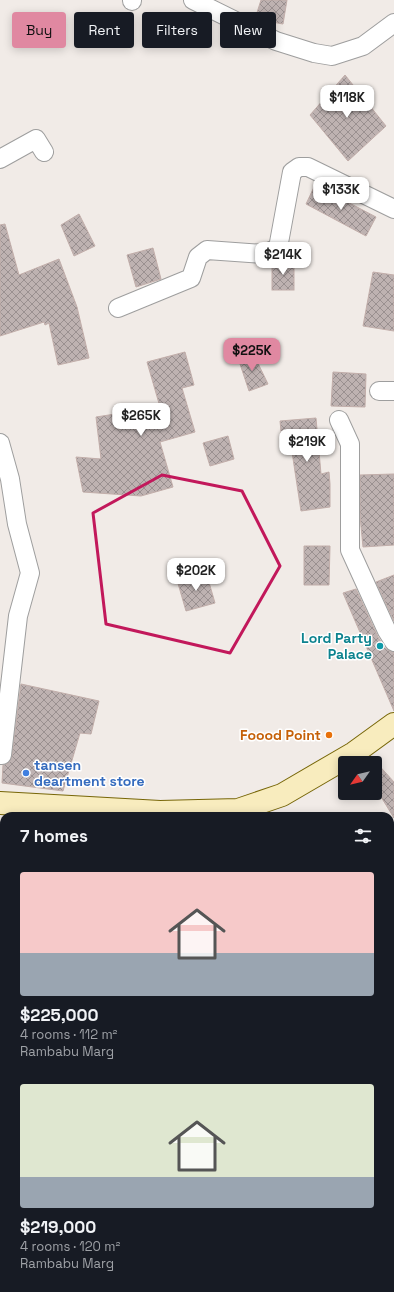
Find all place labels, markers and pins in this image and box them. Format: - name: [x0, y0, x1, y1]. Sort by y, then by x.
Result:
- pin: $118K: [319, 85, 375, 119]
- pin: $133K: [313, 177, 369, 211]
- pin: $214K: [255, 242, 311, 276]
- pin: $225K: [224, 338, 280, 372]
- pin: $265K: [113, 403, 169, 437]
- pin: $219K: [279, 429, 335, 463]
- pin: $202K: [168, 558, 224, 592]
- place label: Lord Party Palace: [301, 629, 372, 663]
- marker: Lord Party Palace: [375, 641, 385, 651]
- place label: Foood Point: [240, 726, 321, 744]
- marker: Foood Point: [324, 730, 334, 740]
- place label: tansen deartment store: [34, 756, 145, 790]
- marker: tansen deartment store: [21, 768, 31, 778]

